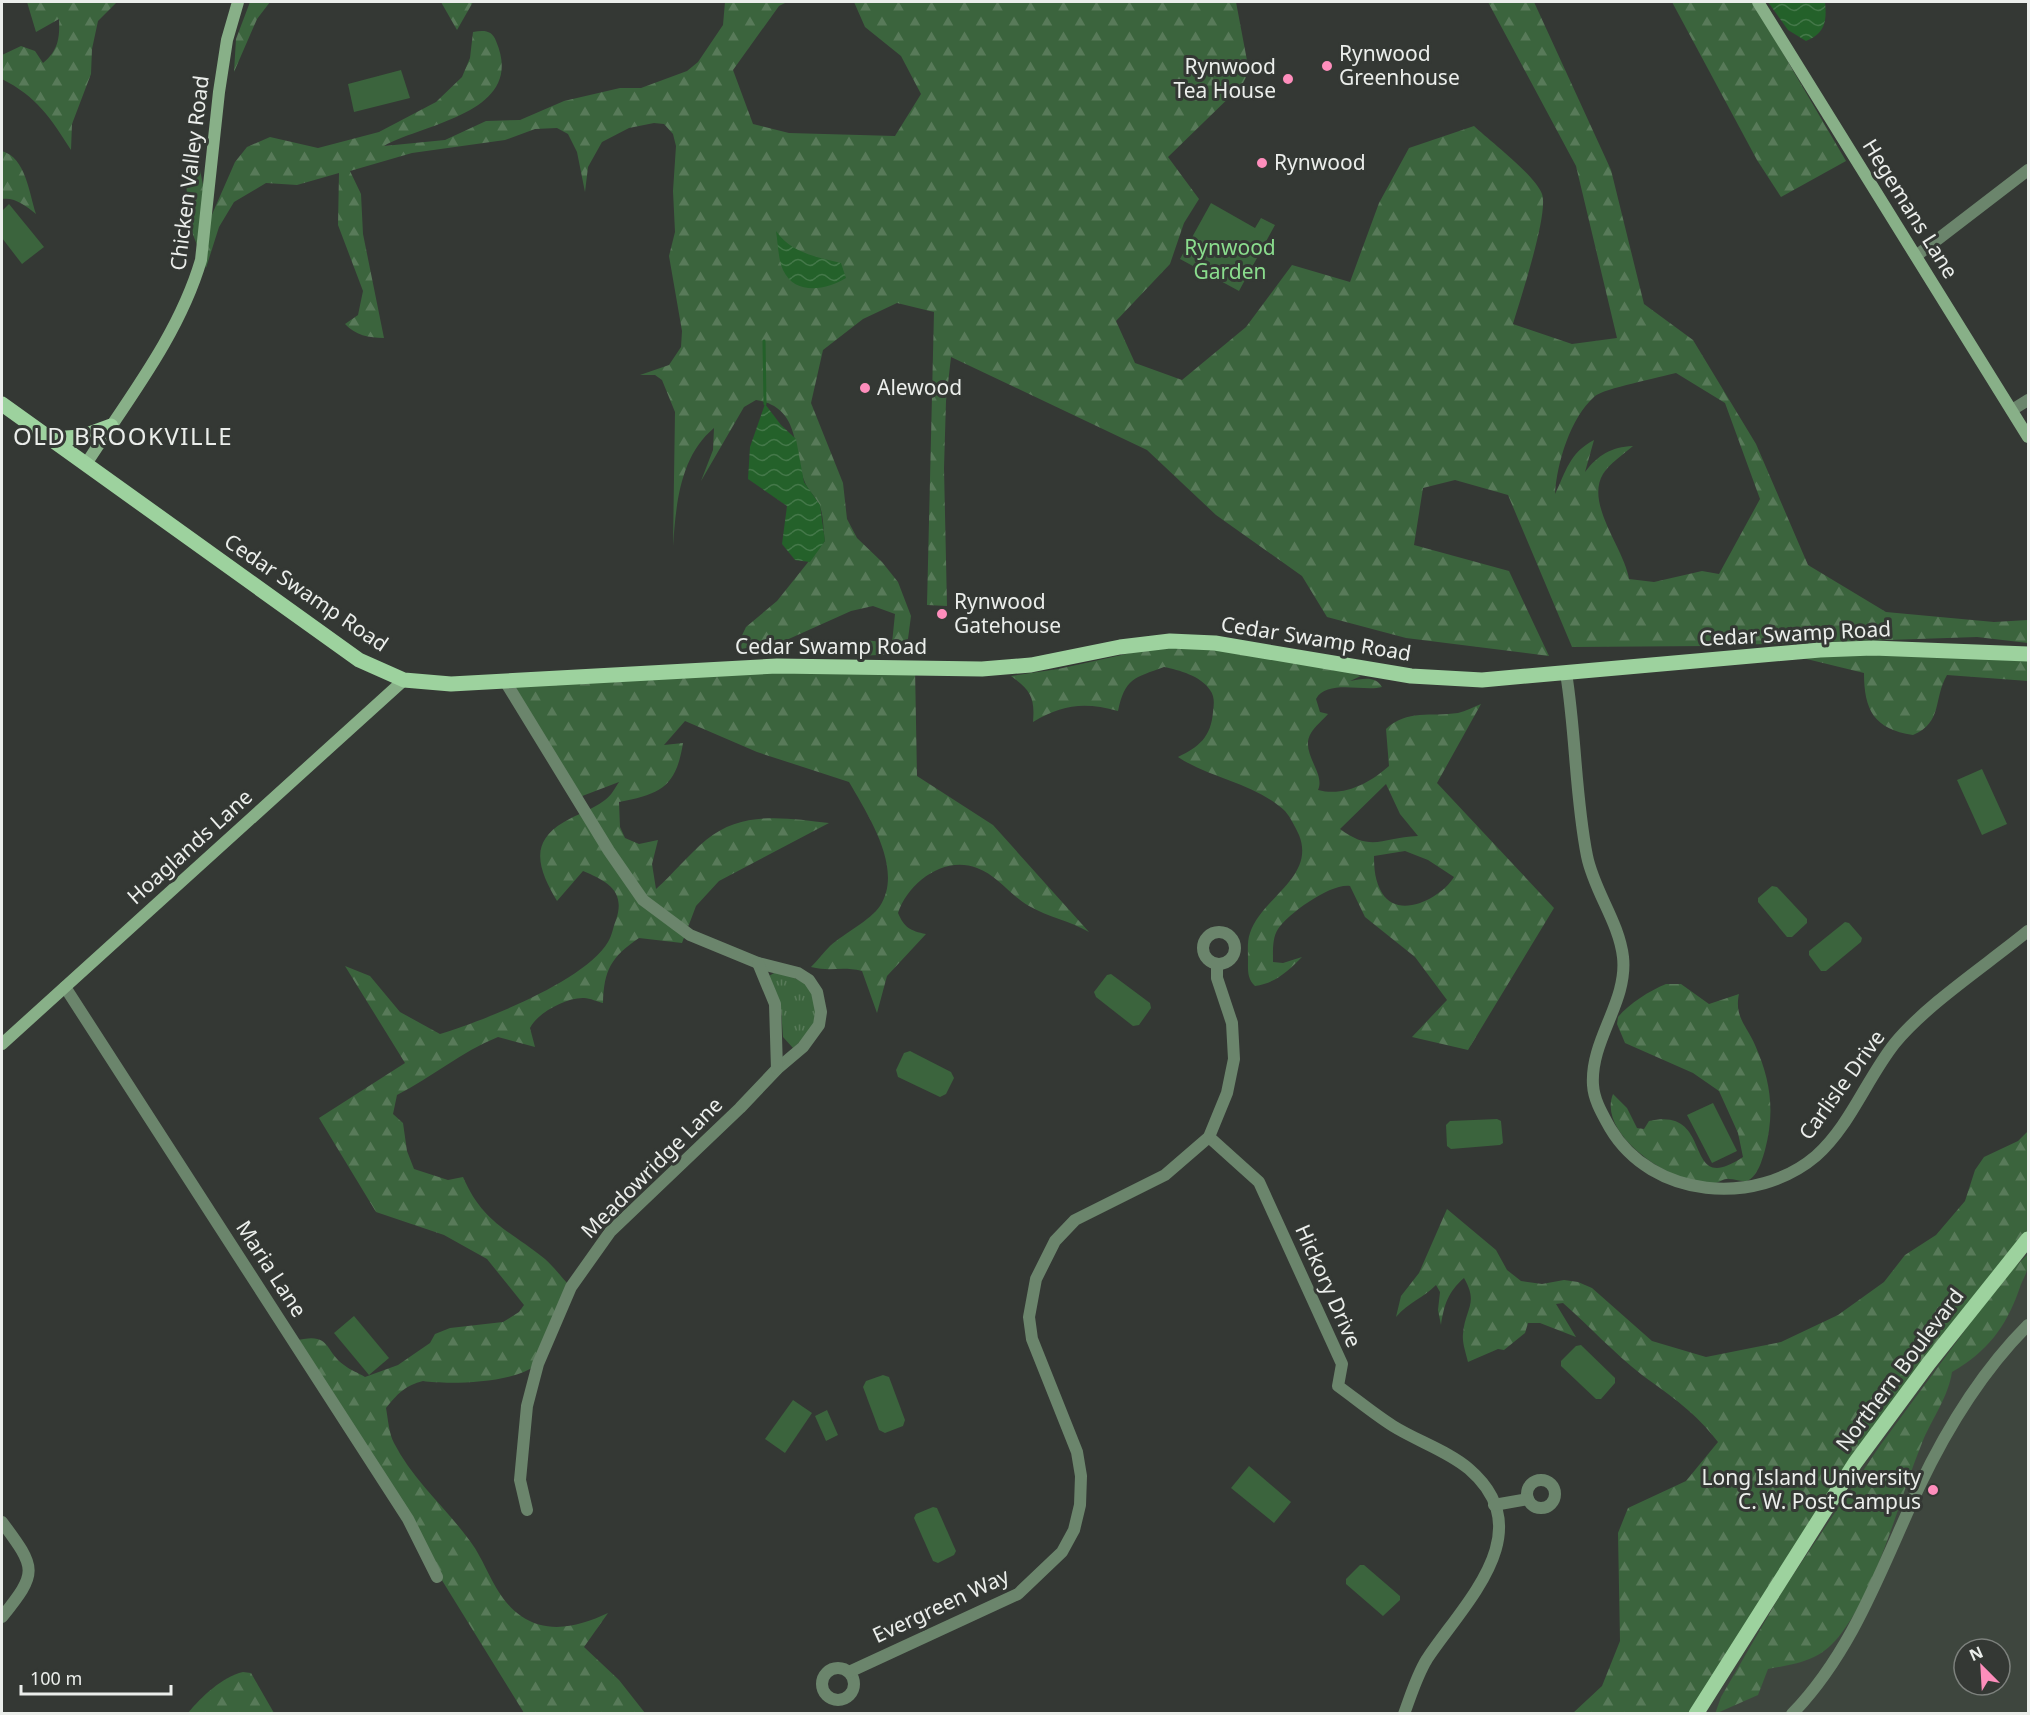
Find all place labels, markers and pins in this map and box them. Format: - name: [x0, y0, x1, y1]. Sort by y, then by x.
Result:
- place label: Rynwood Greenhouse: [1339, 39, 1460, 91]
- place label: Rynwood Tea House: [1174, 52, 1276, 104]
- marker: Rynwood Greenhouse: [1320, 59, 1334, 73]
- marker: Rynwood Tea House: [1281, 72, 1295, 86]
- place label: Rynwood: [1274, 148, 1366, 176]
- marker: Rynwood: [1255, 156, 1269, 170]
- place label: Alewood: [877, 373, 962, 401]
- marker: Alewood: [858, 381, 872, 395]
- place label: Rynwood Gatehouse: [954, 587, 1061, 639]
- marker: Rynwood Gatehouse: [935, 607, 949, 621]
- place label: Long Island University C. W. Post Campus: [1702, 1463, 1921, 1515]
- marker: Long Island University C. W. Post Campus: [1926, 1483, 1940, 1497]

